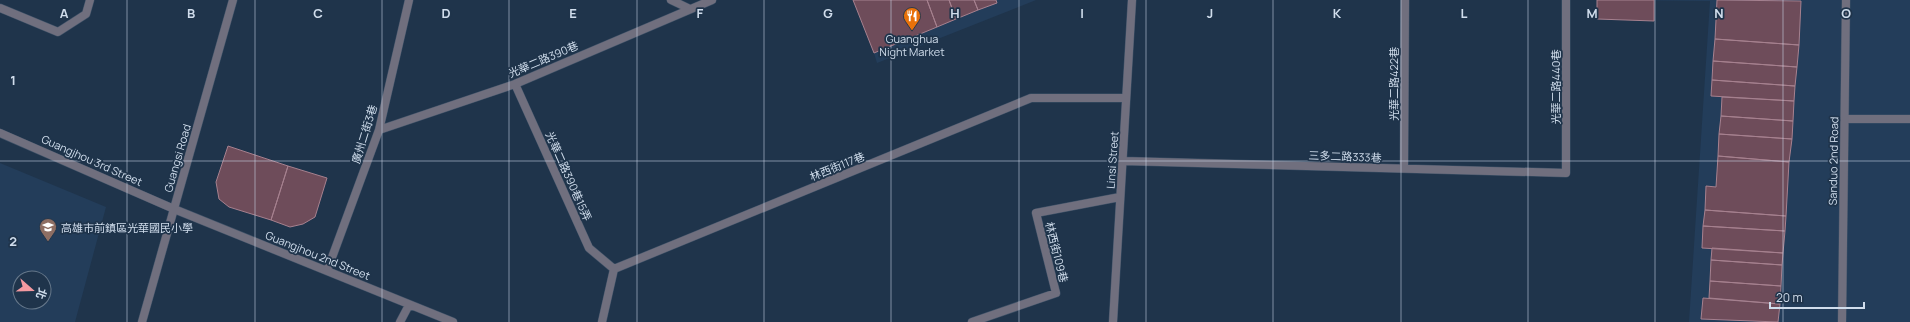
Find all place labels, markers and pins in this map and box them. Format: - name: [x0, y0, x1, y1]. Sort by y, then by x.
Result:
- restaurant icon: Guanghua Night Market: [902, 6, 922, 31]
- place label: Guanghua Night Market: [879, 31, 945, 59]
- school or university icon: 高雄市前鎮區光華國民小學: [38, 217, 58, 242]
- place label: 高雄市前鎮區光華國民小學: [61, 220, 193, 235]

